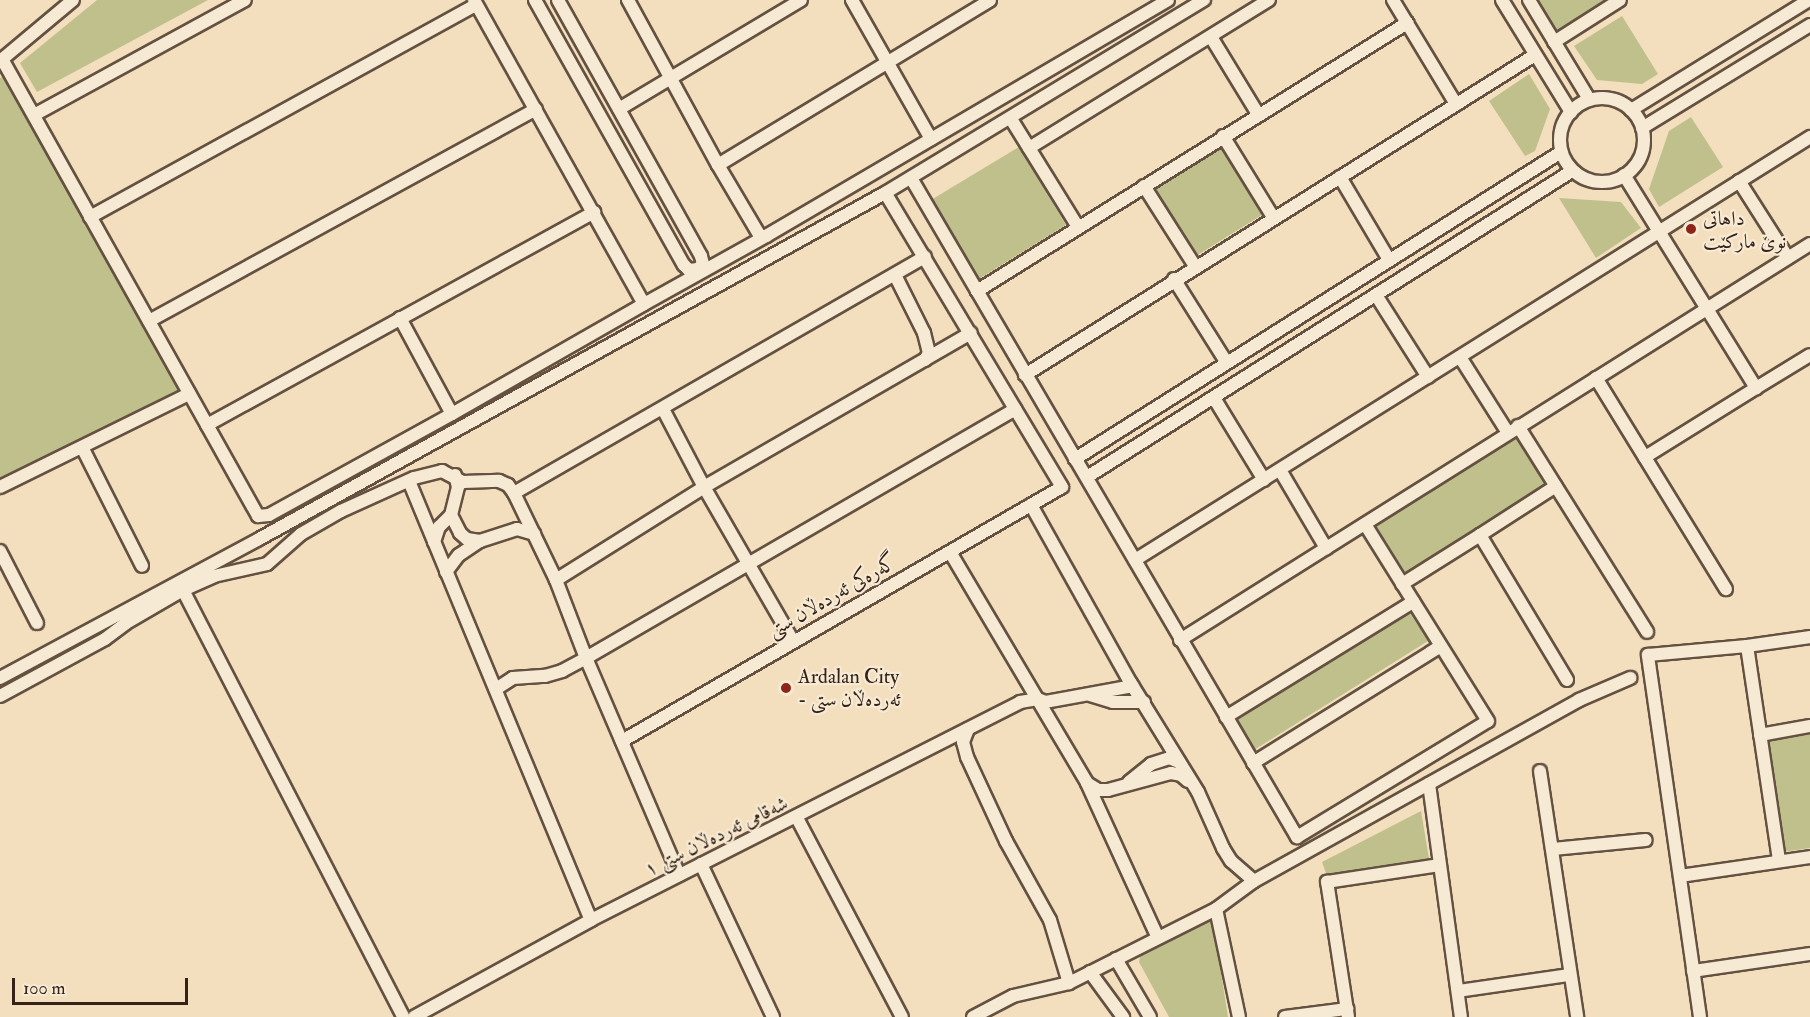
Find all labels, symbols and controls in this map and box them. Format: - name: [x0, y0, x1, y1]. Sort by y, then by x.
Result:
- place label: داهاتی نوێ مارکێت: [1703, 206, 1786, 253]
- marker: داهاتی نوێ مارکێت: [1684, 222, 1698, 236]
- street label: گەرەکی ئەردەڵان ستی: [763, 549, 901, 643]
- place label: Ardalan City - ئەردەڵان ستی: [798, 664, 901, 711]
- marker: Ardalan City - ئەردەڵان ستی: [779, 681, 793, 695]
- street label: شەقامی ئەردەڵان ستی ١: [640, 791, 792, 881]
- scale bar: [15, 966, 190, 1004]
- text: 100 m: [23, 977, 66, 1000]

